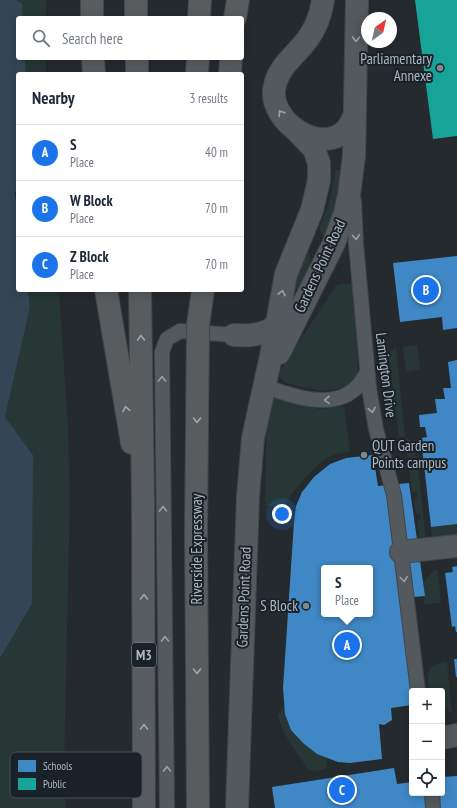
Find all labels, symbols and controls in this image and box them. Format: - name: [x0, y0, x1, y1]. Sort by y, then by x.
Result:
- north arrow: [361, 12, 397, 48]
- search box: [16, 16, 244, 60]
- icon: search: [30, 27, 52, 49]
- text: Search here: [62, 29, 123, 48]
- one-way arrow: [352, 36, 360, 42]
- place label: Parliamentary Annexe: [360, 49, 432, 85]
- marker: Parliamentary Annexe: [435, 63, 445, 73]
- text: Nearby: [32, 87, 75, 109]
- text: 3 results: [189, 90, 228, 107]
- one-way arrow: [278, 110, 285, 117]
- text: S: [70, 135, 77, 154]
- text: A: [42, 144, 48, 161]
- text: 40 m: [205, 144, 228, 161]
- text: Place: [70, 154, 94, 171]
- text: W Block: [70, 191, 113, 210]
- text: B: [42, 200, 48, 217]
- text: 70 m: [205, 200, 228, 217]
- text: Place: [70, 210, 94, 227]
- street label: Gardens Point Road: [290, 216, 349, 315]
- one-way arrow: [351, 234, 360, 240]
- text: Z Block: [70, 247, 109, 266]
- text: C: [42, 256, 48, 273]
- text: 70 m: [205, 256, 228, 273]
- text: Place: [70, 266, 94, 283]
- pin: B: [413, 275, 439, 305]
- one-way arrow: [277, 290, 285, 296]
- street label: Lamington Drive: [372, 331, 401, 419]
- one-way arrow: [137, 335, 145, 341]
- one-way arrow: [158, 376, 166, 382]
- one-way arrow: [324, 396, 330, 404]
- one-way arrow: [122, 406, 130, 413]
- one-way arrow: [368, 407, 376, 413]
- one-way arrow: [192, 417, 201, 423]
- place label: QUT Garden Points campus: [372, 436, 446, 472]
- marker: QUT Garden Points campus: [359, 450, 369, 460]
- street label: Riverside Expressway: [187, 493, 206, 604]
- your location: [272, 504, 292, 524]
- one-way arrow: [159, 506, 167, 512]
- street label: Gardens Point Road: [232, 546, 255, 648]
- popup: [321, 565, 373, 617]
- text: S: [335, 573, 342, 592]
- one-way arrow: [399, 576, 408, 582]
- text: Place: [335, 592, 359, 609]
- one-way arrow: [140, 594, 148, 600]
- place label: S Block: [260, 596, 298, 615]
- marker: S Block: [301, 601, 311, 611]
- pin: A: [334, 630, 360, 660]
- one-way arrow: [161, 636, 169, 642]
- road number: M3: [132, 643, 156, 667]
- one-way arrow: [193, 668, 201, 674]
- map controls: [409, 688, 445, 796]
- button: +: [409, 688, 445, 724]
- one-way arrow: [140, 724, 148, 730]
- button: −: [409, 724, 445, 760]
- legend: [10, 752, 142, 798]
- text: Schools: [43, 759, 73, 773]
- button: locate: [409, 760, 445, 796]
- one-way arrow: [162, 766, 171, 772]
- pin: C: [329, 775, 355, 805]
- text: Public: [43, 777, 66, 791]

